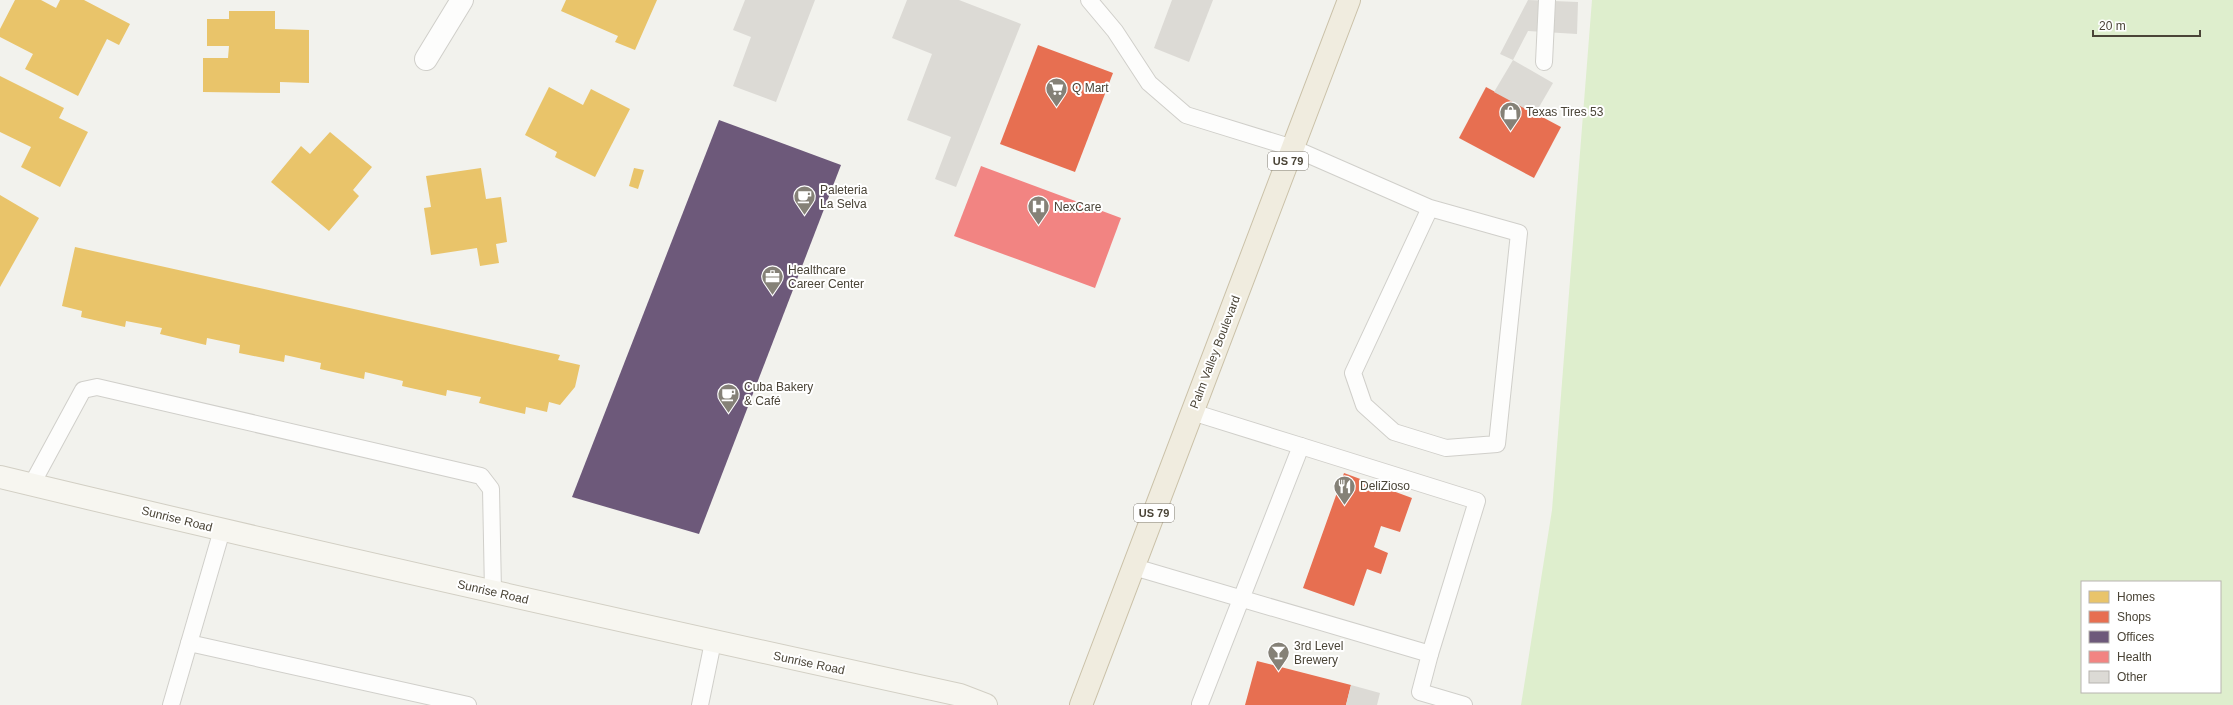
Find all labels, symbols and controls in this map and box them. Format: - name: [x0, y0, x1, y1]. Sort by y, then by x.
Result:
- scale bar: [2093, 12, 2200, 38]
- text: 20 m: [2099, 19, 2126, 33]
- supermarket icon: Q Mart: [1044, 75, 1070, 108]
- place label: Q Mart: [1072, 81, 1109, 95]
- shop icon: Texas Tires 53: [1497, 99, 1523, 132]
- place label: Texas Tires 53: [1526, 105, 1604, 119]
- road number: US 79: [1268, 152, 1308, 170]
- place label: Paleteria La Selva: [820, 183, 868, 211]
- cafe icon: Paleteria La Selva: [792, 184, 818, 217]
- hospital icon: NexCare: [1025, 194, 1051, 227]
- place label: NexCare: [1054, 200, 1102, 214]
- place label: Healthcare Career Center: [788, 263, 864, 291]
- office icon: Healthcare Career Center: [759, 264, 785, 297]
- street label: Palm Valley Boulevard: [1187, 294, 1243, 410]
- place label: Cuba Bakery & Café: [744, 380, 813, 408]
- cafe icon: Cuba Bakery & Café: [715, 381, 741, 414]
- restaurant icon: DeliZioso: [1332, 473, 1358, 506]
- place label: DeliZioso: [1360, 479, 1410, 493]
- street label: Sunrise Road: [140, 503, 214, 535]
- road number: US 79: [1134, 504, 1174, 522]
- street label: Sunrise Road: [456, 577, 530, 607]
- legend: [2081, 581, 2221, 693]
- text: Homes: [2117, 590, 2155, 604]
- text: Shops: [2117, 610, 2151, 624]
- text: Offices: [2117, 630, 2154, 644]
- place label: 3rd Level Brewery: [1294, 639, 1343, 667]
- bar icon: 3rd Level Brewery: [1266, 640, 1292, 673]
- street label: Sunrise Road: [772, 649, 846, 677]
- text: Health: [2117, 650, 2152, 664]
- text: Other: [2117, 670, 2147, 684]

